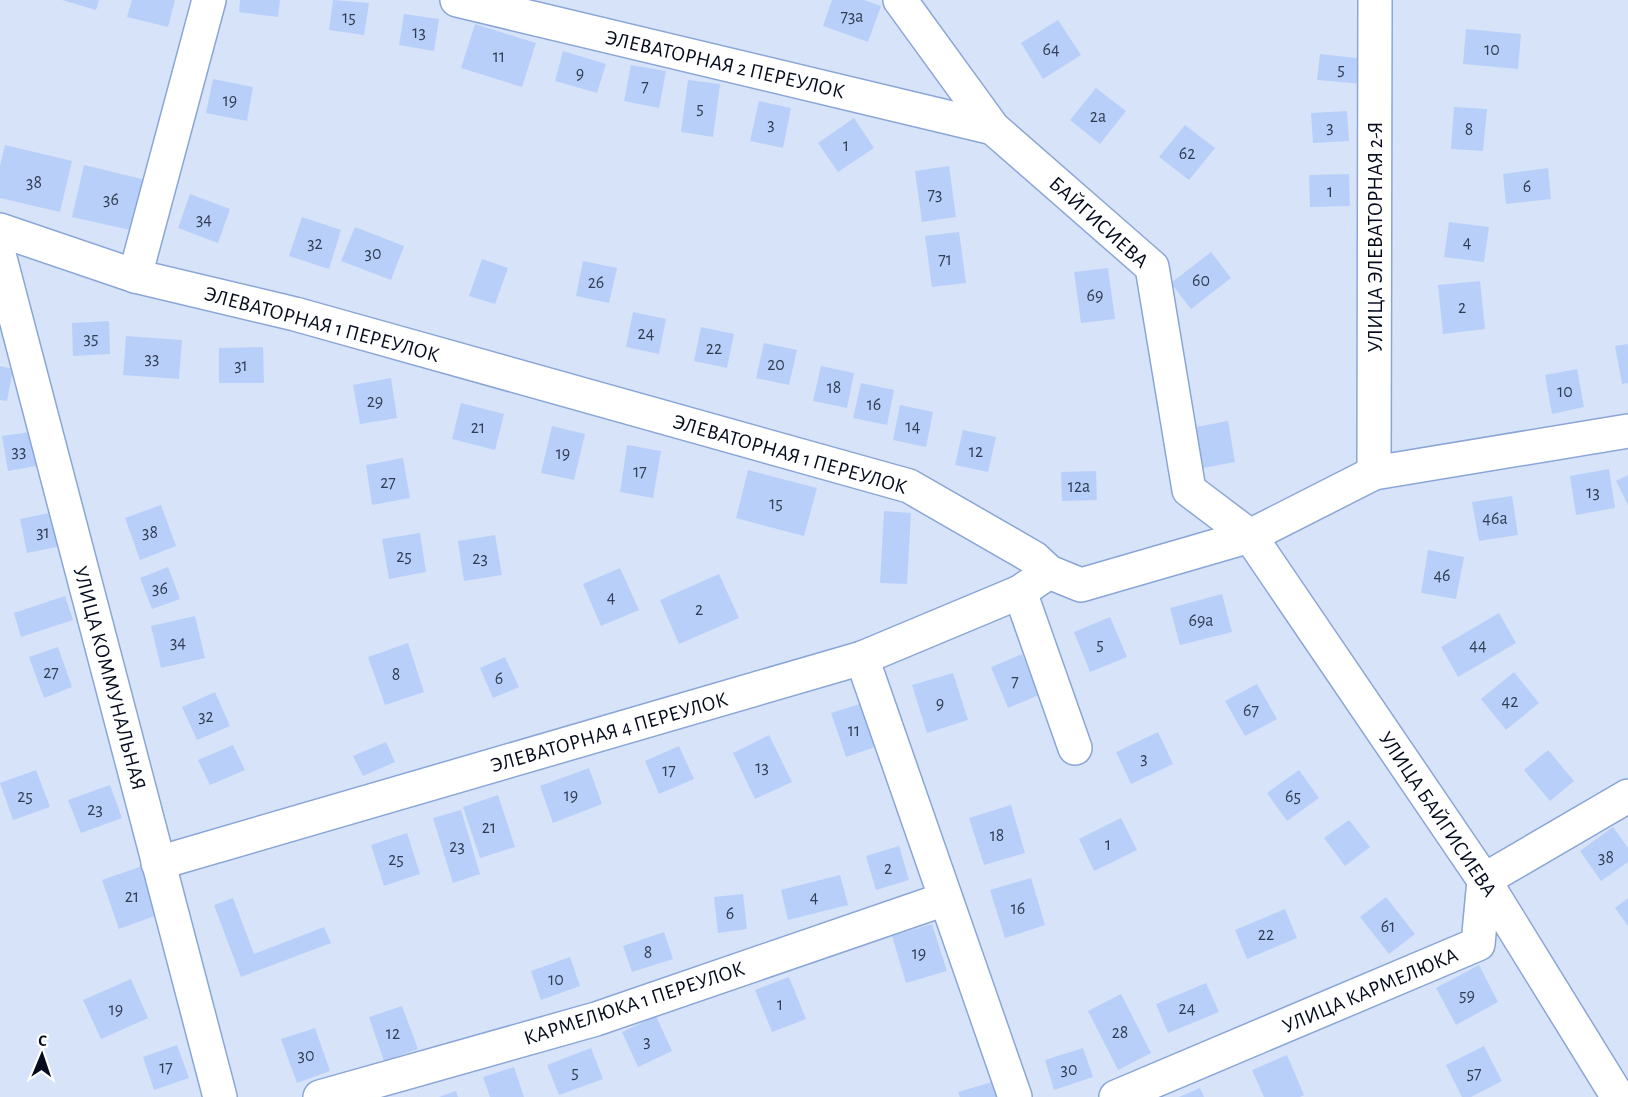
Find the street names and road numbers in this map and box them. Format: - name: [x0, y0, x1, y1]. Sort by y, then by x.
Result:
- street label: ЭЛЕВАТОРНАЯ 2 ПЕРЕУЛОК: [603, 27, 847, 102]
- street label: УЛИЦА ЭЛЕВАТОРНАЯ 2-Я: [1365, 122, 1386, 352]
- street label: БАЙГИСИЕВА: [1045, 172, 1153, 272]
- street label: ЭЛЕВАТОРНАЯ 1 ПЕРЕУЛОК: [202, 283, 442, 366]
- street label: ЭЛЕВАТОРНАЯ 1 ПЕРЕУЛОК: [670, 411, 909, 498]
- street label: УЛИЦА КОММУНАЛЬНАЯ: [69, 564, 150, 792]
- street label: ЭЛЕВАТОРНАЯ 4 ПЕРЕУЛОК: [488, 689, 730, 776]
- street label: УЛИЦА БАЙГИСИЕВА: [1375, 727, 1501, 901]
- street label: УЛИЦА КАРМЕЛЮКА: [1279, 944, 1461, 1037]
- street label: КАРМЕЛЮКА 1 ПЕРЕУЛОК: [521, 958, 747, 1049]

